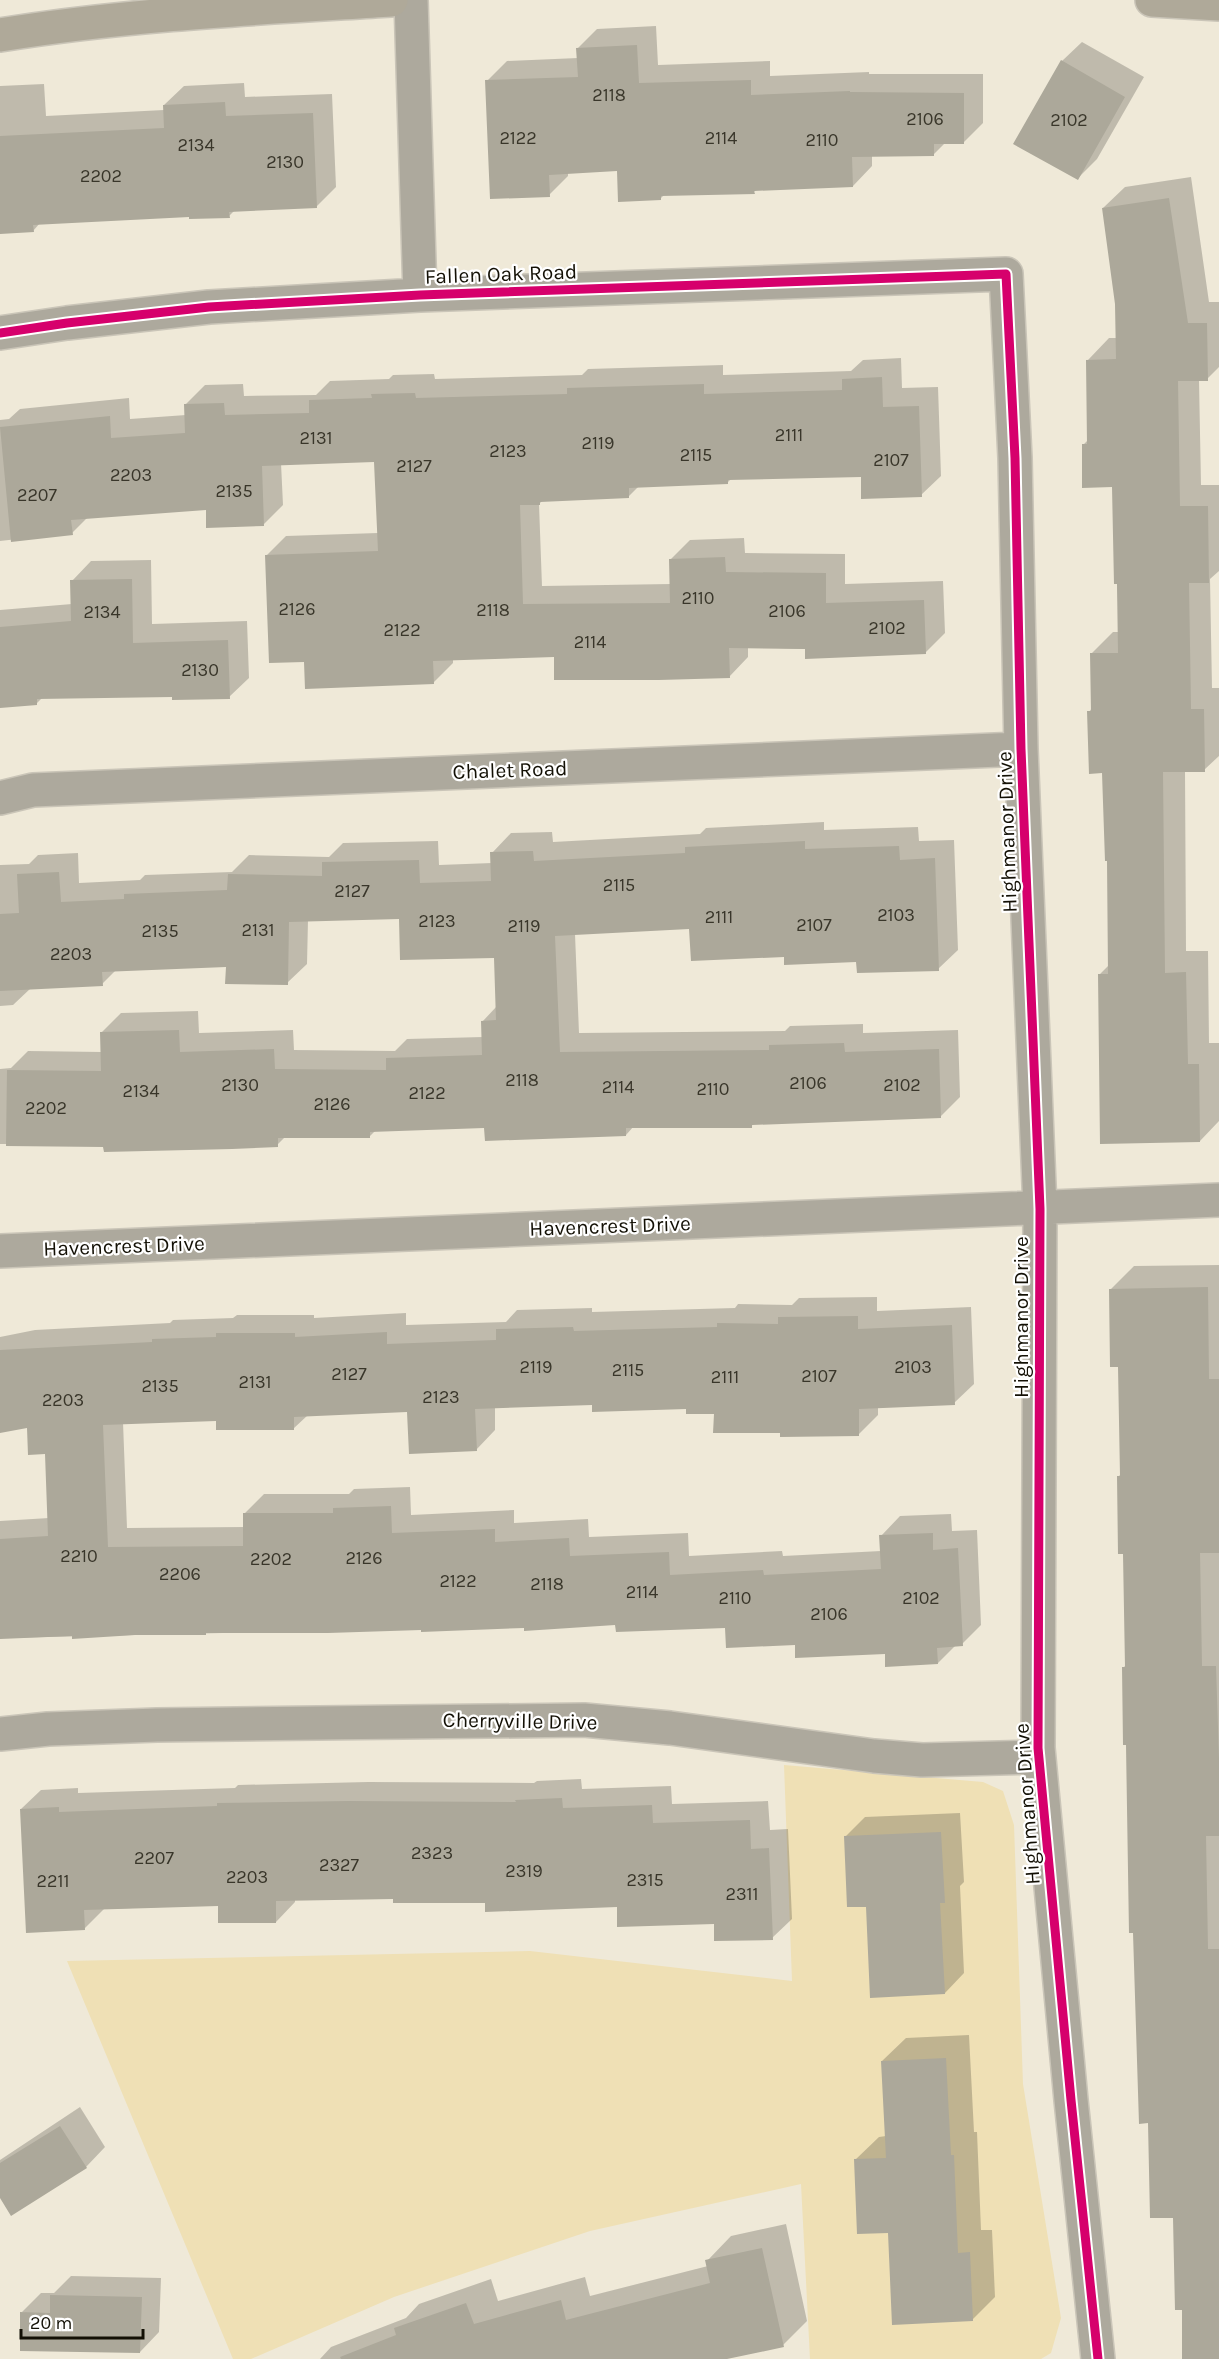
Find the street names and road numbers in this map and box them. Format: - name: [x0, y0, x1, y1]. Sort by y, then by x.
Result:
- street label: Fallen Oak Road: [424, 259, 578, 289]
- street label: Highmanor Drive: [992, 751, 1022, 913]
- street label: Chalet Road: [452, 756, 568, 784]
- street label: Havencrest Drive: [529, 1211, 691, 1241]
- street label: Havencrest Drive: [43, 1231, 205, 1261]
- street label: Highmanor Drive: [1009, 1236, 1033, 1398]
- street label: Cherryville Drive: [442, 1708, 598, 1734]
- street label: Highmanor Drive: [1009, 1722, 1045, 1886]

